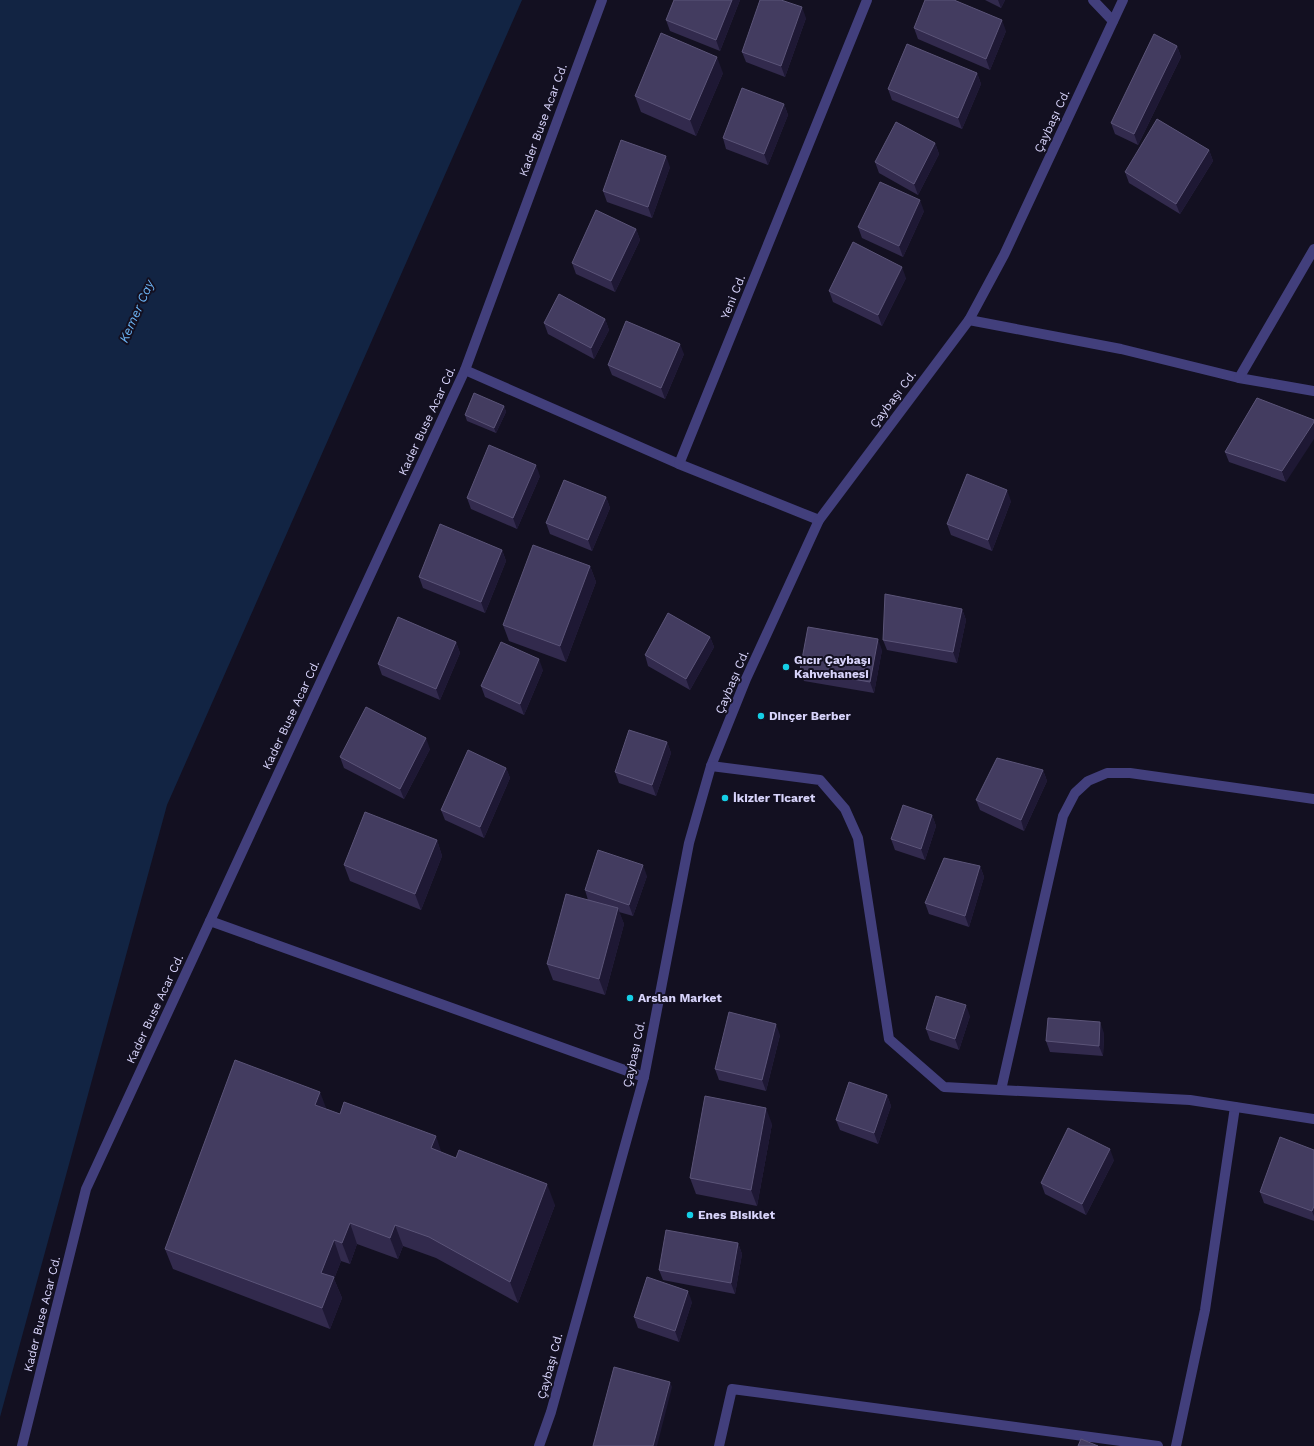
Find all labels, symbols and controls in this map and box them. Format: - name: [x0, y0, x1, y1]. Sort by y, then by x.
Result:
- street label: Kader Buse Acar Cd.: [516, 62, 570, 178]
- street label: Çaybaşı Cd.: [1031, 87, 1073, 155]
- street label: Yeni Cd.: [718, 273, 748, 321]
- water label: Kemer Cay: [116, 276, 158, 345]
- street label: Kader Buse Acar Cd.: [396, 364, 458, 478]
- street label: Çaybaşı Cd.: [867, 368, 919, 430]
- street label: Çaybaşı Cd.: [712, 648, 752, 716]
- place label: Gıcır Çaybaşı Kahvehanesi: [794, 653, 871, 681]
- street label: Kader Buse Acar Cd.: [260, 658, 322, 772]
- marker: Gıcır Çaybaşı Kahvehanesi: [781, 662, 791, 672]
- place label: Dinçer Berber: [769, 709, 851, 723]
- marker: Dinçer Berber: [756, 711, 766, 721]
- place label: İkizler Ticaret: [733, 791, 816, 805]
- marker: İkizler Ticaret: [720, 793, 730, 803]
- street label: Kader Buse Acar Cd.: [124, 952, 186, 1066]
- place label: Arslan Market: [638, 991, 722, 1005]
- marker: Arslan Market: [625, 993, 635, 1003]
- street label: Çaybaşı Cd.: [620, 1019, 648, 1089]
- place label: Enes Bisiklet: [698, 1208, 776, 1222]
- marker: Enes Bisiklet: [685, 1210, 695, 1220]
- street label: Kader Buse Acar Cd.: [21, 1255, 63, 1373]
- street label: Çaybaşı Cd.: [534, 1331, 566, 1401]

